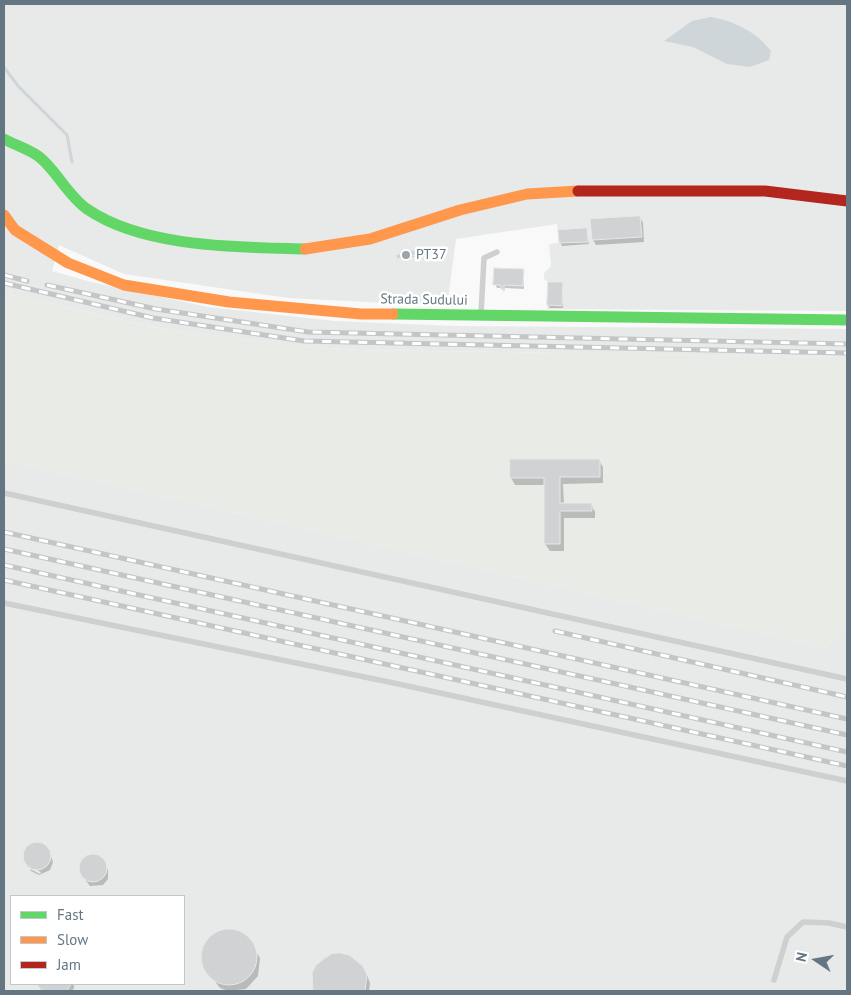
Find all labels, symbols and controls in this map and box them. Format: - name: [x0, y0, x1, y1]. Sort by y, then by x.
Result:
- place label: PT37: [416, 247, 447, 263]
- marker: PT37: [400, 249, 412, 261]
- street label: Strada Sudului: [380, 291, 468, 309]
- legend: [10, 895, 185, 985]
- text: Fast: [57, 905, 84, 924]
- text: Slow: [57, 930, 88, 949]
- north arrow: [791, 935, 841, 985]
- text: N: [792, 951, 811, 963]
- text: Jam: [57, 955, 81, 974]

